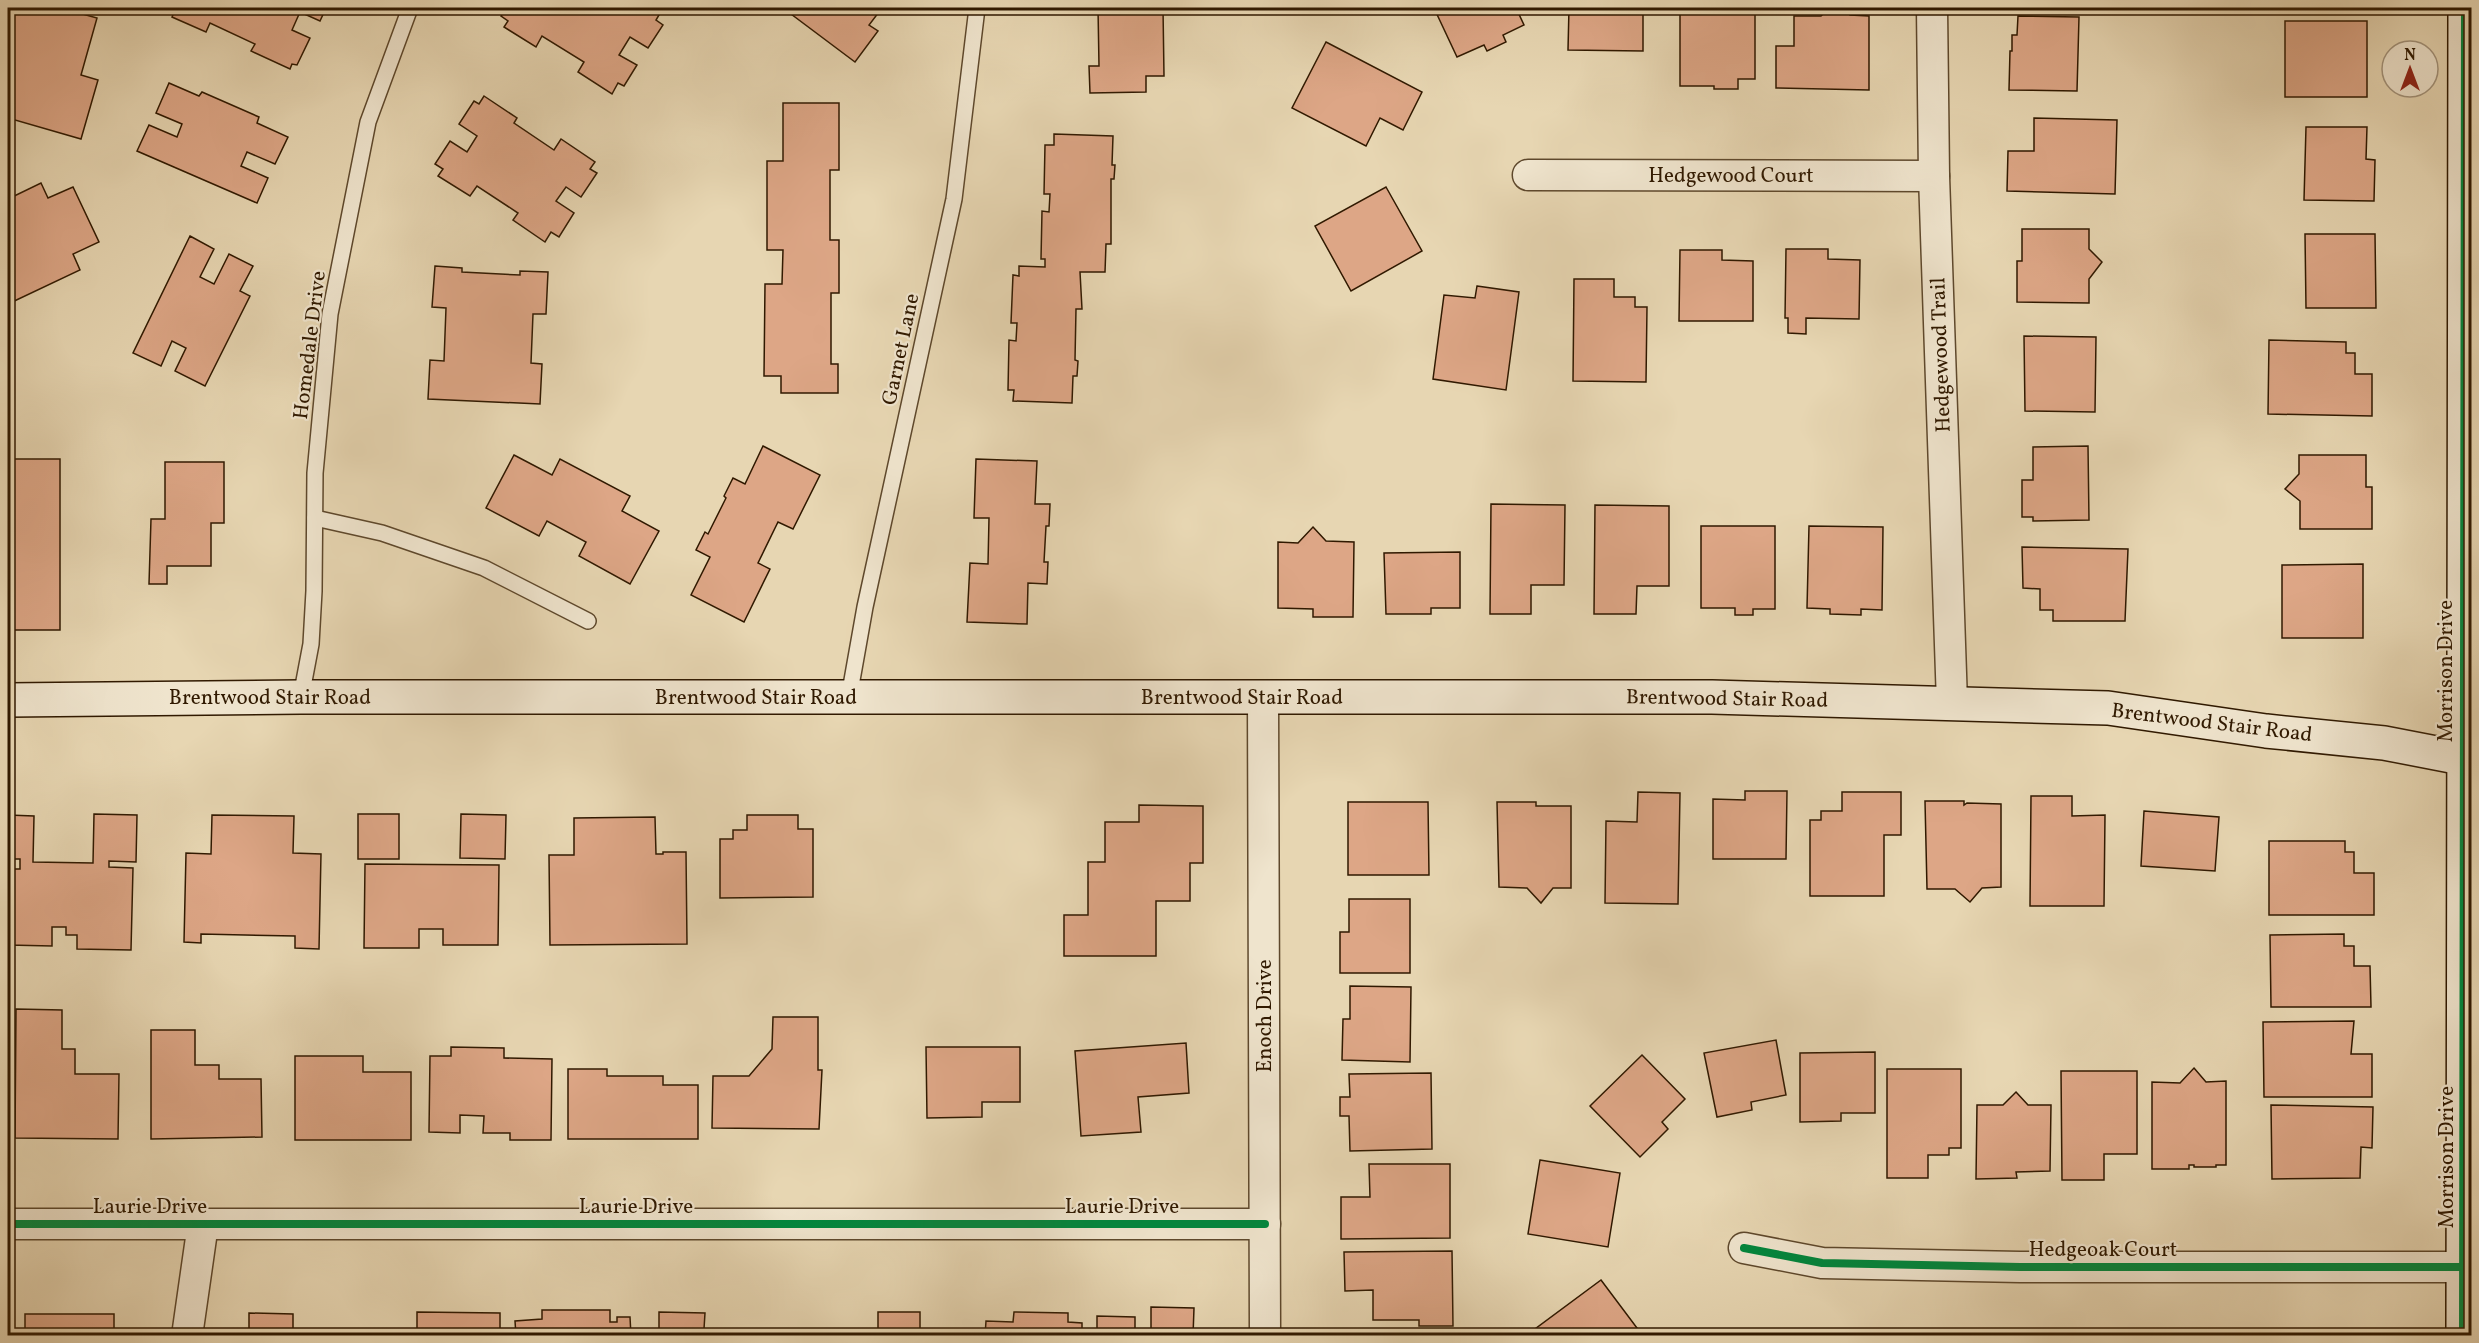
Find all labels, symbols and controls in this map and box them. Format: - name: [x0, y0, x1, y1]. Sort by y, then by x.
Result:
- north arrow: [2380, 39, 2440, 99]
- text: N: [2404, 45, 2416, 67]
- street label: Hedgewood Court: [1648, 162, 1814, 191]
- street label: Homedale Drive: [287, 269, 334, 421]
- street label: Hedgewood Trail: [1924, 277, 1959, 433]
- street label: Garnet Lane: [875, 291, 927, 408]
- street label: Morrison Drive: [2432, 600, 2461, 742]
- street label: Brentwood Stair Road: [1626, 683, 1828, 716]
- street label: Brentwood Stair Road: [169, 684, 371, 713]
- street label: Brentwood Stair Road: [655, 684, 857, 713]
- street label: Brentwood Stair Road: [1141, 684, 1343, 713]
- street label: Brentwood Stair Road: [2110, 697, 2314, 750]
- street label: Enoch Drive: [1251, 959, 1280, 1073]
- street label: Morrison Drive: [2433, 1086, 2462, 1228]
- street label: Laurie Drive: [93, 1193, 207, 1222]
- street label: Laurie Drive: [579, 1193, 693, 1222]
- street label: Laurie Drive: [1065, 1193, 1179, 1222]
- street label: Hedgeoak Court: [2029, 1236, 2177, 1265]

